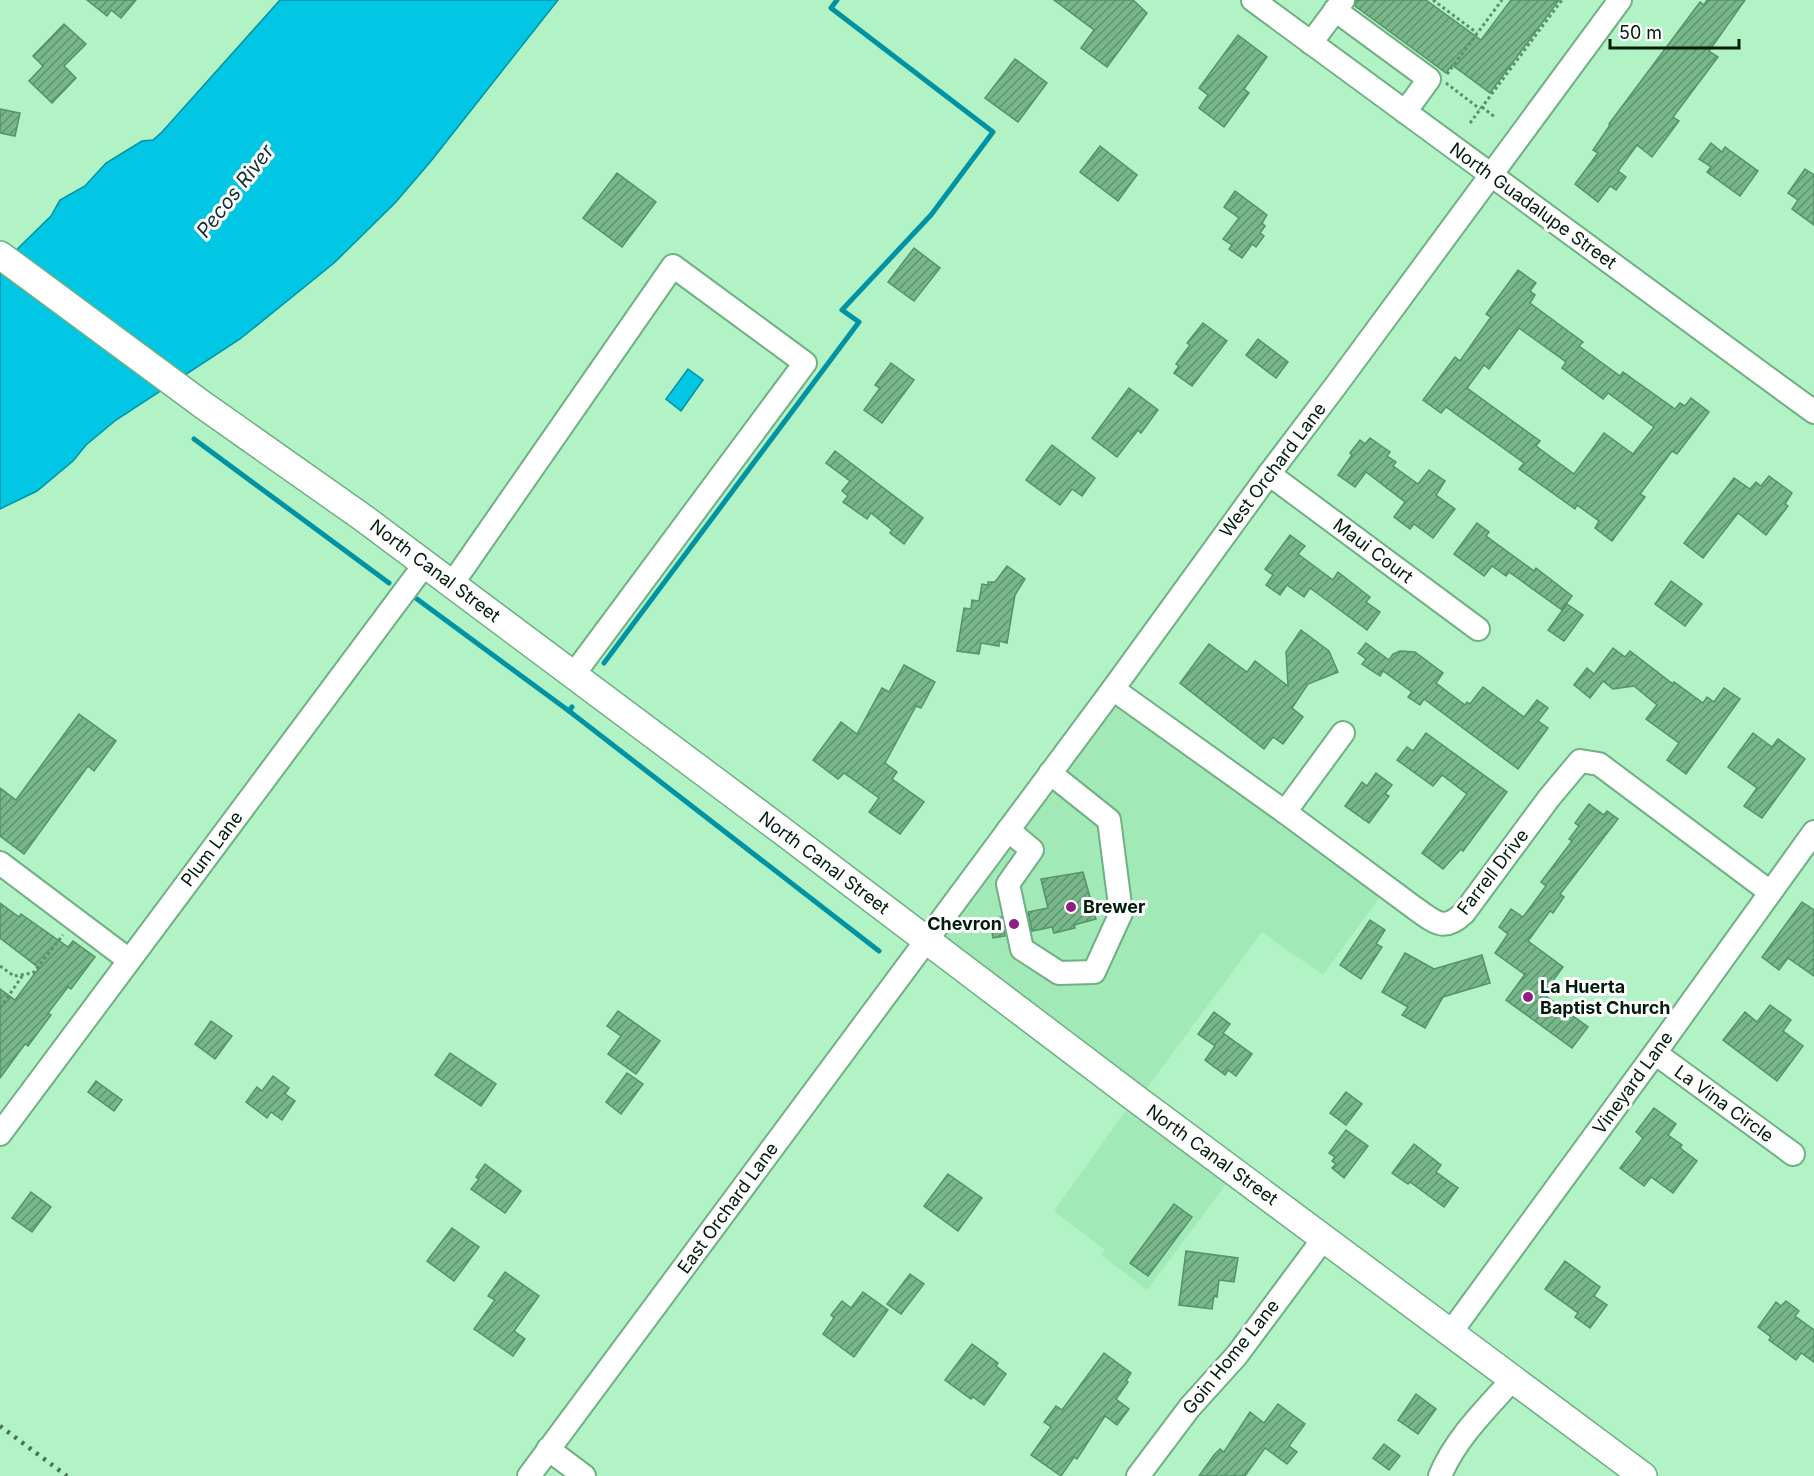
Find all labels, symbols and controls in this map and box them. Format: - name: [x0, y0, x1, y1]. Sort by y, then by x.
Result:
- scale bar: [1610, 12, 1739, 50]
- text: 50 m: [1619, 22, 1662, 43]
- street label: North Guadalupe Street: [1446, 138, 1621, 273]
- water label: Pecos River: [191, 139, 279, 242]
- street label: West Orchard Lane: [1215, 398, 1330, 541]
- street label: Maui Court: [1329, 514, 1417, 587]
- street label: North Canal Street: [366, 515, 504, 626]
- street label: Plum Lane: [177, 807, 247, 890]
- street label: North Canal Street: [755, 807, 893, 918]
- street label: Farrell Drive: [1453, 825, 1533, 919]
- place label: Brewer: [1083, 896, 1145, 917]
- marker: Brewer: [1064, 900, 1078, 914]
- place label: Chevron: [927, 913, 1002, 934]
- marker: Chevron: [1007, 917, 1021, 931]
- place label: La Huerta Baptist Church: [1540, 976, 1671, 1018]
- marker: La Huerta Baptist Church: [1521, 990, 1535, 1004]
- street label: Vineyard Lane: [1588, 1027, 1677, 1138]
- street label: La Vina Circle: [1671, 1061, 1778, 1146]
- street label: North Canal Street: [1143, 1100, 1282, 1209]
- street label: East Orchard Lane: [673, 1138, 782, 1277]
- street label: Goin Home Lane: [1178, 1295, 1283, 1418]

